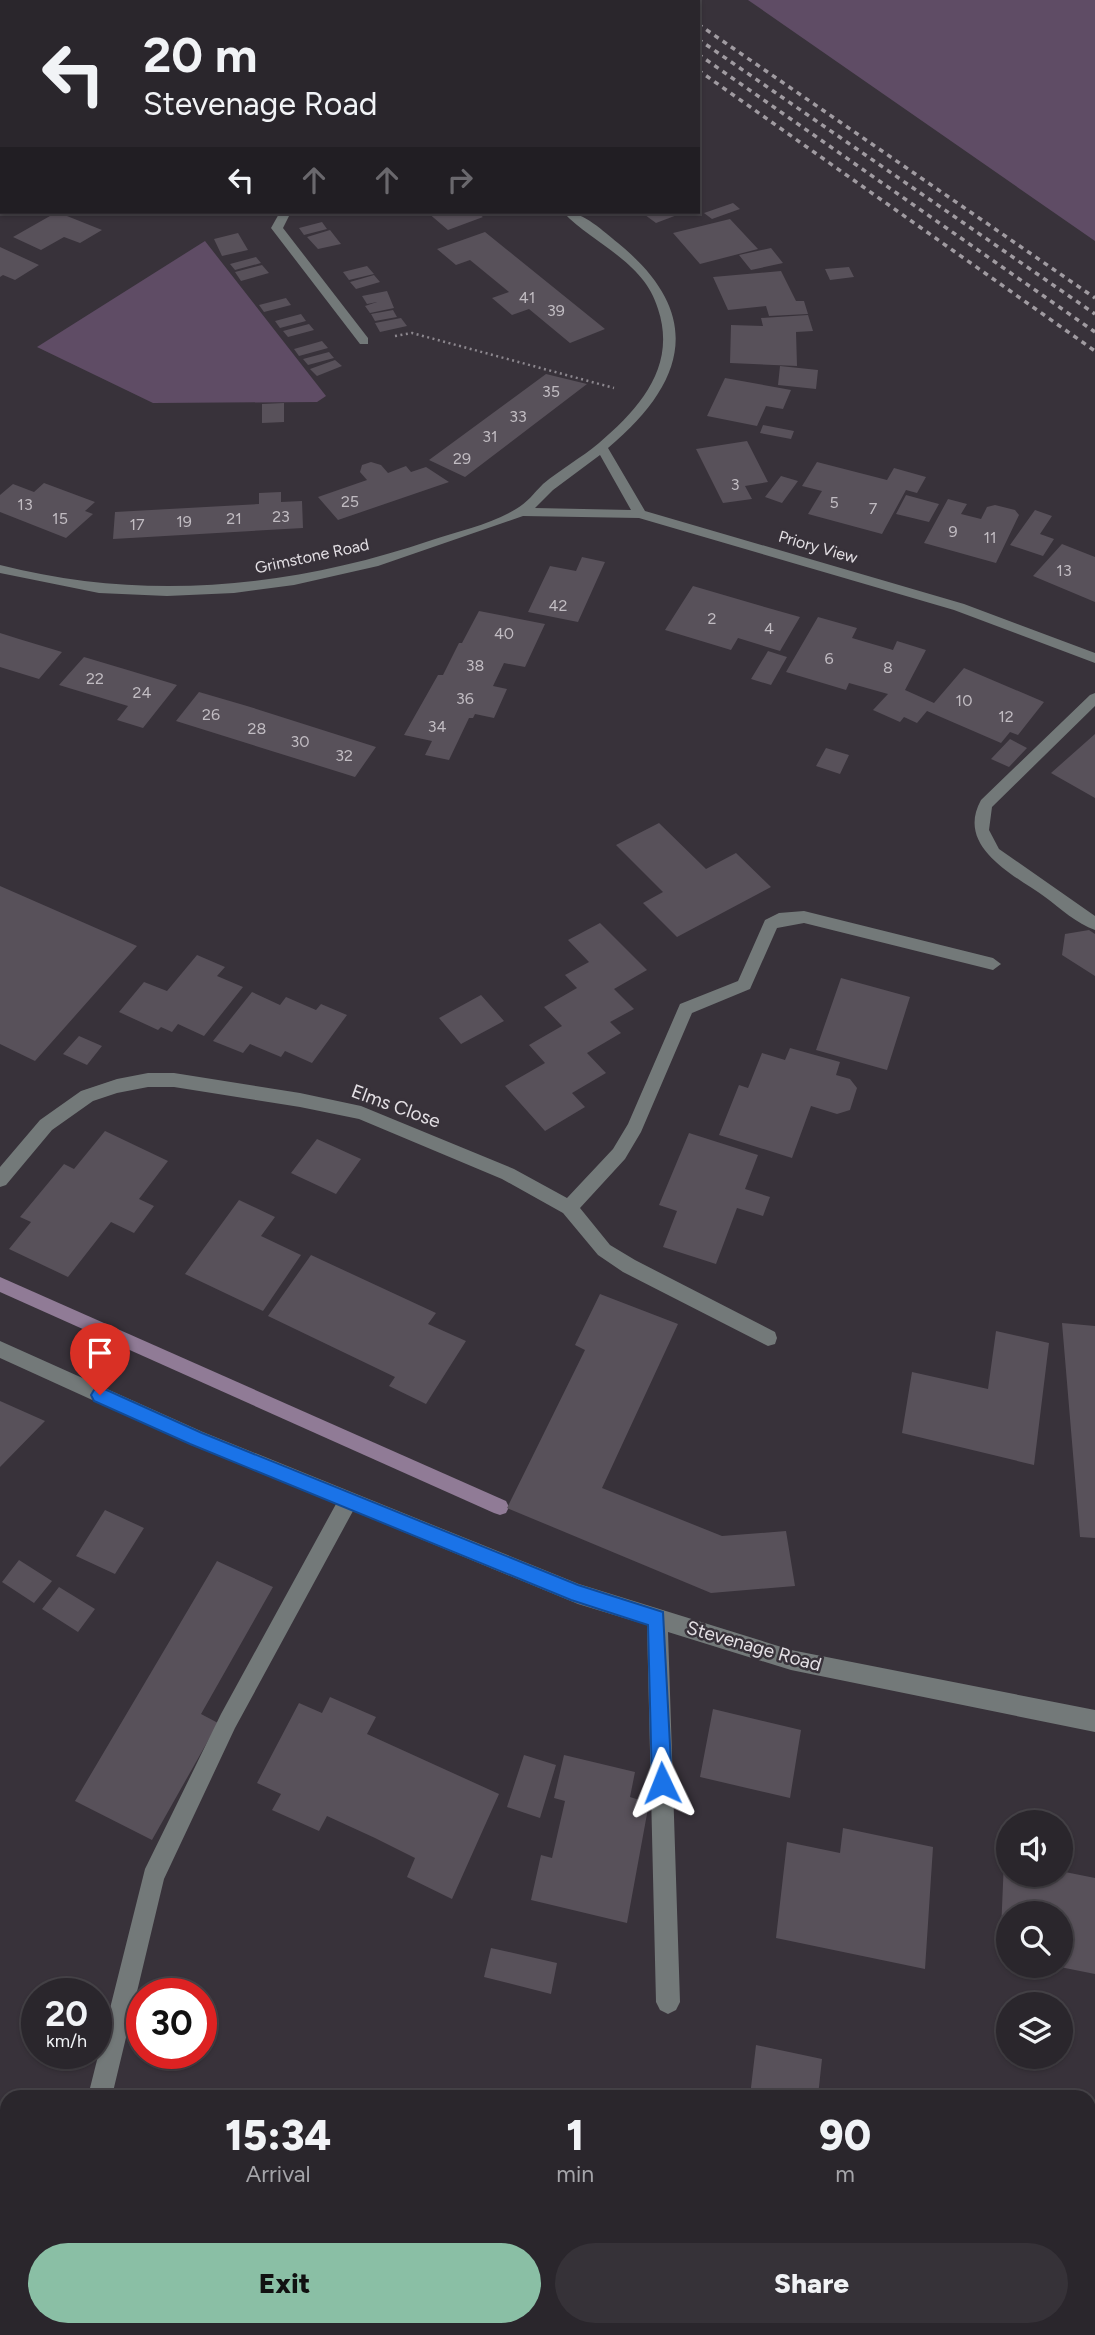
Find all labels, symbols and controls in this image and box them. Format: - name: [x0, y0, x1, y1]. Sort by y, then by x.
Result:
- text: 20 m: [143, 25, 258, 84]
- icon: left: [28, 28, 119, 119]
- text: Stevenage Road: [143, 85, 377, 123]
- icon: left: [222, 161, 260, 199]
- icon: ahead: [295, 161, 333, 199]
- icon: ahead: [368, 161, 406, 199]
- icon: right: [441, 161, 479, 199]
- house number: 41: [519, 288, 535, 307]
- house number: 39: [547, 301, 565, 320]
- house number: 35: [542, 382, 560, 401]
- house number: 33: [509, 407, 527, 426]
- house number: 31: [482, 427, 498, 446]
- house number: 29: [453, 449, 471, 468]
- house number: 3: [731, 475, 739, 494]
- house number: 25: [341, 492, 359, 511]
- house number: 5: [829, 493, 839, 512]
- house number: 13: [17, 495, 33, 514]
- house number: 7: [869, 499, 878, 518]
- house number: 23: [272, 507, 290, 526]
- house number: 15: [52, 509, 68, 528]
- house number: 21: [226, 509, 242, 528]
- house number: 19: [176, 512, 192, 531]
- house number: 17: [129, 515, 145, 534]
- house number: 9: [948, 522, 958, 541]
- street label: Priory View: [776, 527, 860, 567]
- house number: 11: [983, 528, 997, 547]
- street label: Grimstone Road: [253, 535, 371, 577]
- house number: 13: [1056, 561, 1072, 580]
- house number: 42: [549, 596, 567, 615]
- house number: 2: [708, 609, 716, 628]
- house number: 4: [764, 619, 774, 638]
- house number: 40: [494, 624, 514, 643]
- house number: 6: [824, 649, 834, 668]
- house number: 38: [466, 656, 484, 675]
- house number: 8: [883, 658, 893, 677]
- house number: 22: [86, 669, 104, 688]
- house number: 24: [133, 683, 151, 702]
- house number: 36: [456, 689, 474, 708]
- house number: 10: [956, 691, 972, 710]
- house number: 26: [202, 705, 220, 724]
- house number: 12: [998, 707, 1014, 726]
- house number: 34: [428, 717, 446, 736]
- house number: 28: [248, 719, 266, 738]
- house number: 30: [291, 732, 309, 751]
- house number: 32: [335, 746, 353, 765]
- street label: Elms Close: [348, 1079, 444, 1133]
- pin: [70, 1323, 130, 1395]
- icon: arrive: [81, 1334, 119, 1372]
- street label: Stevenage Road: [684, 1616, 824, 1676]
- position arrow: [625, 1746, 699, 1820]
- map controls: [996, 1810, 1073, 2069]
- button: sound: [996, 1810, 1073, 1887]
- button: search: [996, 1901, 1073, 1978]
- speed limit sign: 30: [126, 1978, 217, 2069]
- button: layers: [996, 1992, 1073, 2069]
- text: 20: [45, 1993, 88, 2035]
- text: km/h: [46, 2030, 87, 2052]
- text: 15:34: [225, 2110, 331, 2161]
- text: 1: [566, 2110, 584, 2161]
- text: 90: [819, 2110, 871, 2161]
- text: Arrival: [246, 2160, 311, 2188]
- text: min: [556, 2160, 594, 2188]
- text: m: [835, 2160, 855, 2188]
- button: Exit: [28, 2243, 541, 2323]
- button: Share: [555, 2243, 1068, 2323]

